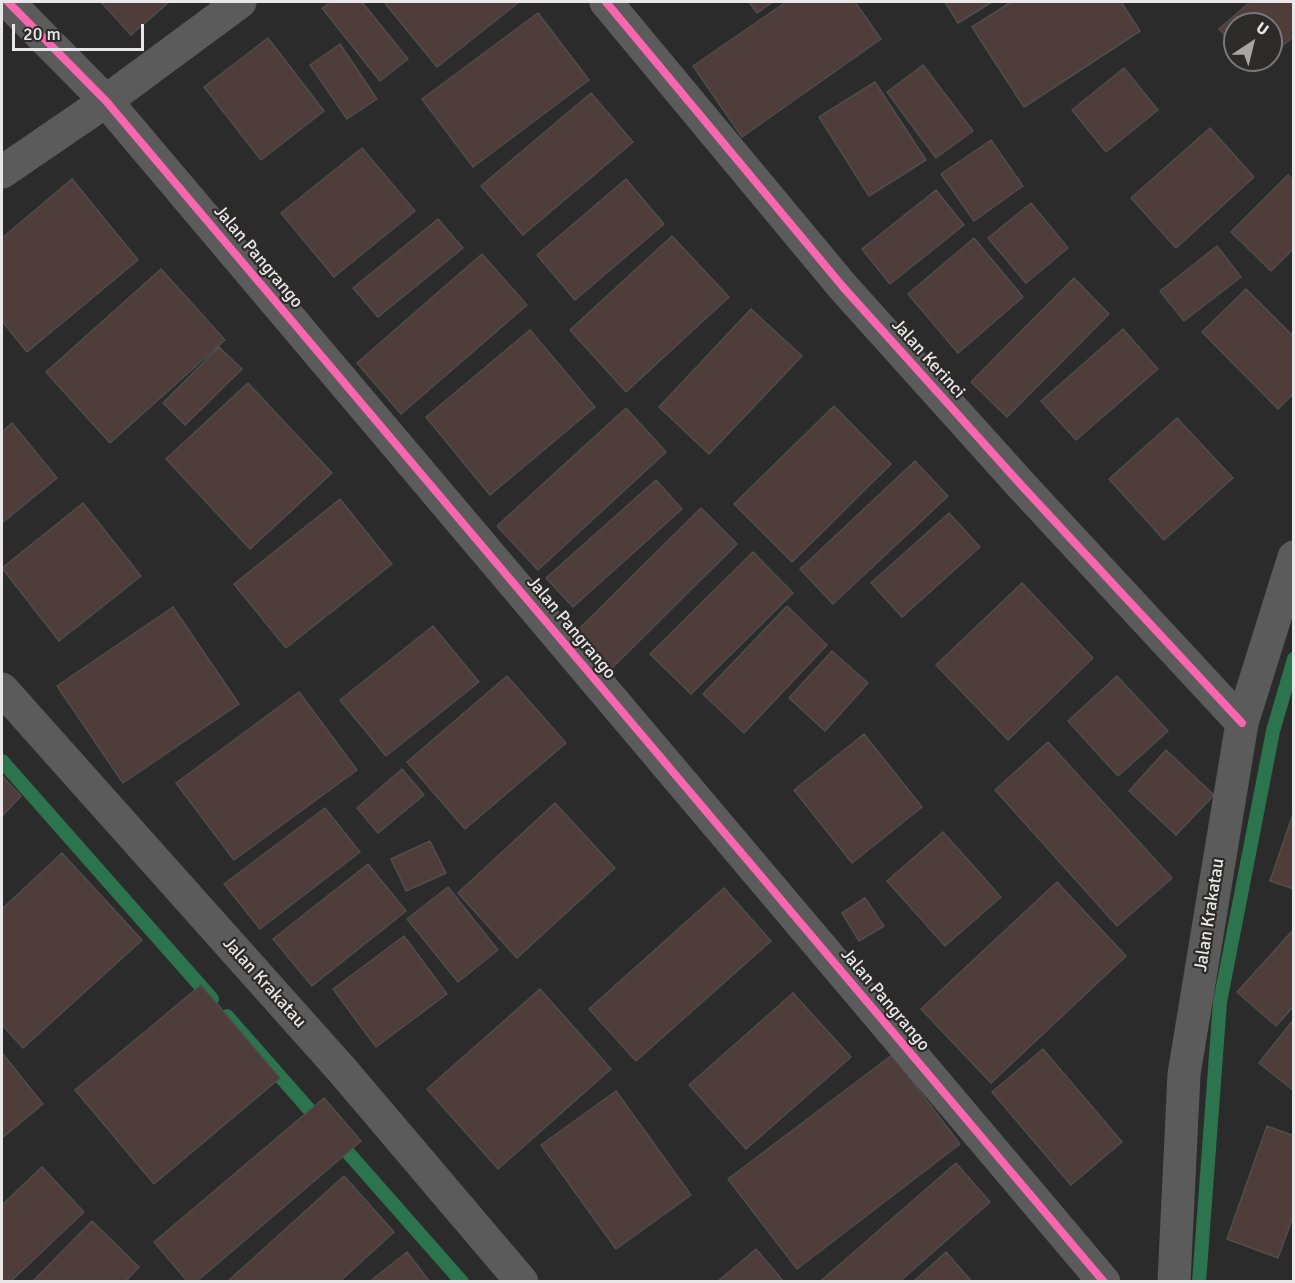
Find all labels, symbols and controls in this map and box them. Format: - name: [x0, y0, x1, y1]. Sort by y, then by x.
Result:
- scale bar: [15, 12, 147, 50]
- north arrow: [1223, 12, 1283, 72]
- text: U: [1252, 18, 1272, 40]
- text: 20 m: [23, 23, 61, 45]
- street label: Jalan Pangrango: [209, 201, 307, 313]
- street label: Jalan Kerinci: [887, 315, 969, 403]
- street label: Jalan Pangrango: [522, 572, 620, 684]
- street label: Jalan Krakatau: [1190, 857, 1230, 973]
- street label: Jalan Krakatau: [218, 933, 310, 1033]
- street label: Jalan Pangrango: [836, 944, 934, 1056]

